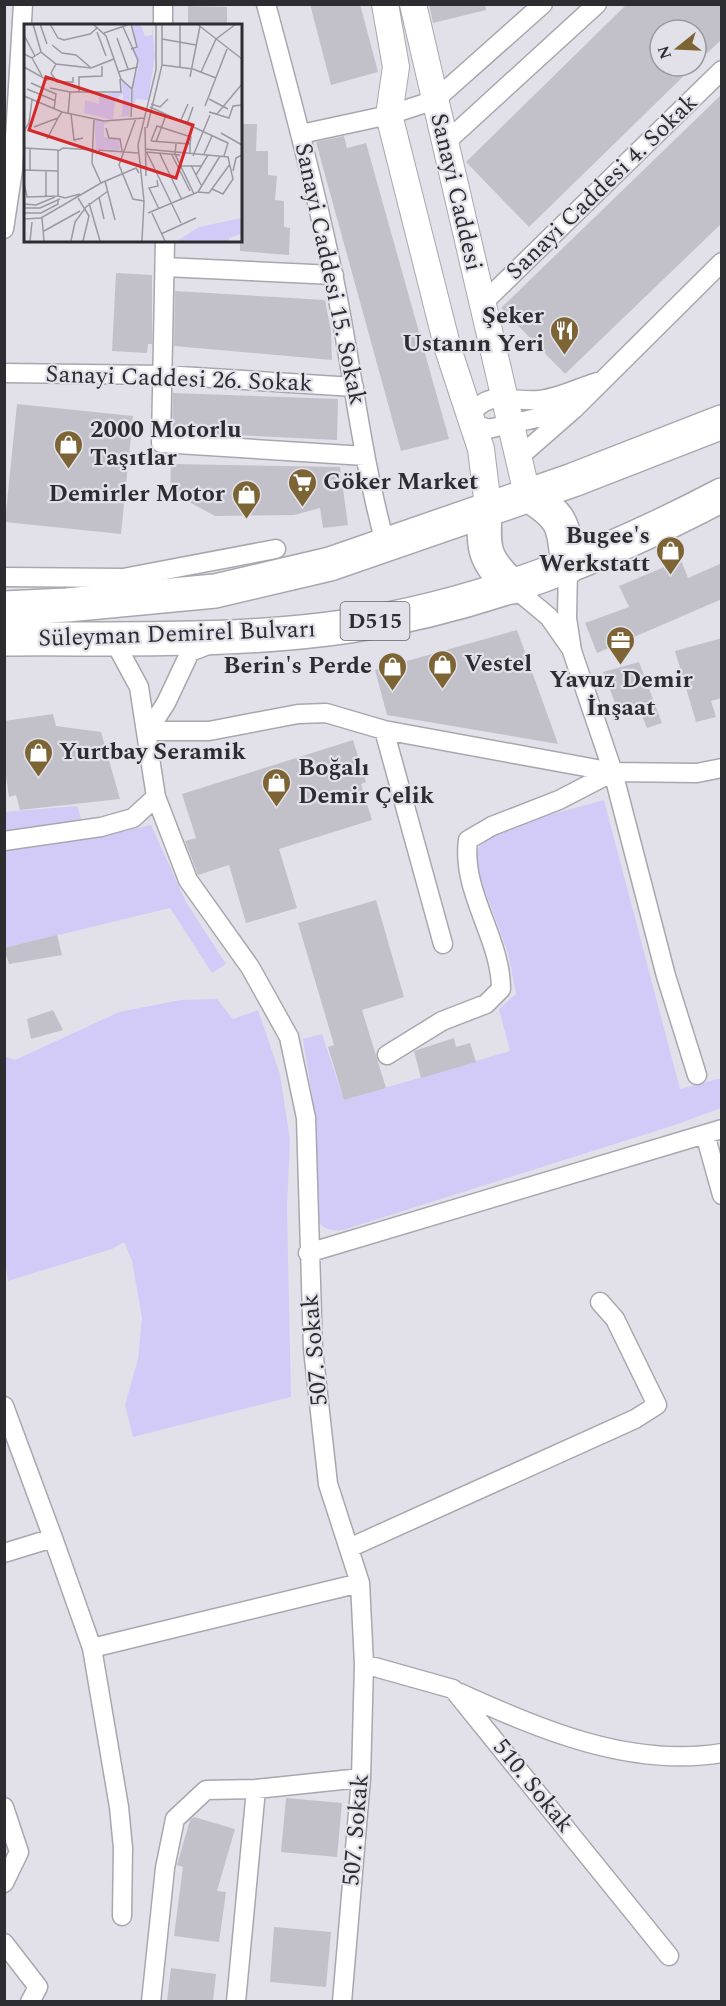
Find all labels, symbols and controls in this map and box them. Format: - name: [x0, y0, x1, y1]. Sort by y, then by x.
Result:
- north arrow: [648, 18, 708, 78]
- inset map: [24, 24, 242, 242]
- text: N: [651, 42, 678, 62]
- street label: Sanayi Caddesi 4. Sokak: [498, 85, 706, 289]
- street label: Sanayi Caddesi: [420, 110, 492, 274]
- street label: Sanayi Caddesi 15. Sokak: [285, 140, 375, 408]
- place label: Şeker Ustanın Yeri: [402, 298, 545, 362]
- restaurant icon: Şeker Ustanın Yeri: [549, 314, 581, 356]
- street label: Sanayi Caddesi 26. Sokak: [45, 356, 313, 402]
- place label: 2000 Motorlu Taşıtlar: [90, 412, 241, 476]
- shop icon: 2000 Motorlu Taşıtlar: [53, 428, 85, 470]
- place label: Göker Market: [323, 464, 478, 500]
- supermarket icon: Göker Market: [286, 466, 318, 508]
- place label: Demirler Motor: [49, 476, 226, 512]
- shop icon: Demirler Motor: [230, 478, 262, 520]
- place label: Bugee's Werkstatt: [539, 518, 650, 582]
- shop icon: Bugee's Werkstatt: [655, 534, 687, 576]
- road number: D515: [340, 602, 410, 640]
- street label: Süleyman Demirel Bulvarı: [38, 611, 316, 657]
- office icon: Yavuz Demir İnşaat: [605, 624, 637, 666]
- place label: Vestel: [464, 646, 532, 682]
- place label: Berin's Perde: [223, 648, 372, 684]
- shop icon: Vestel: [427, 648, 459, 690]
- shop icon: Berin's Perde: [377, 650, 409, 692]
- place label: Yavuz Demir İnşaat: [549, 662, 694, 726]
- place label: Yurtbay Seramik: [59, 734, 246, 770]
- shop icon: Yurtbay Seramik: [22, 736, 54, 778]
- place label: Boğalı Demir Çelik: [298, 750, 435, 814]
- shop icon: Boğalı Demir Çelik: [261, 766, 293, 808]
- street label: 507. Sokak: [292, 1293, 338, 1407]
- street label: 510. Sokak: [484, 1731, 582, 1841]
- street label: 507. Sokak: [333, 1773, 379, 1887]

